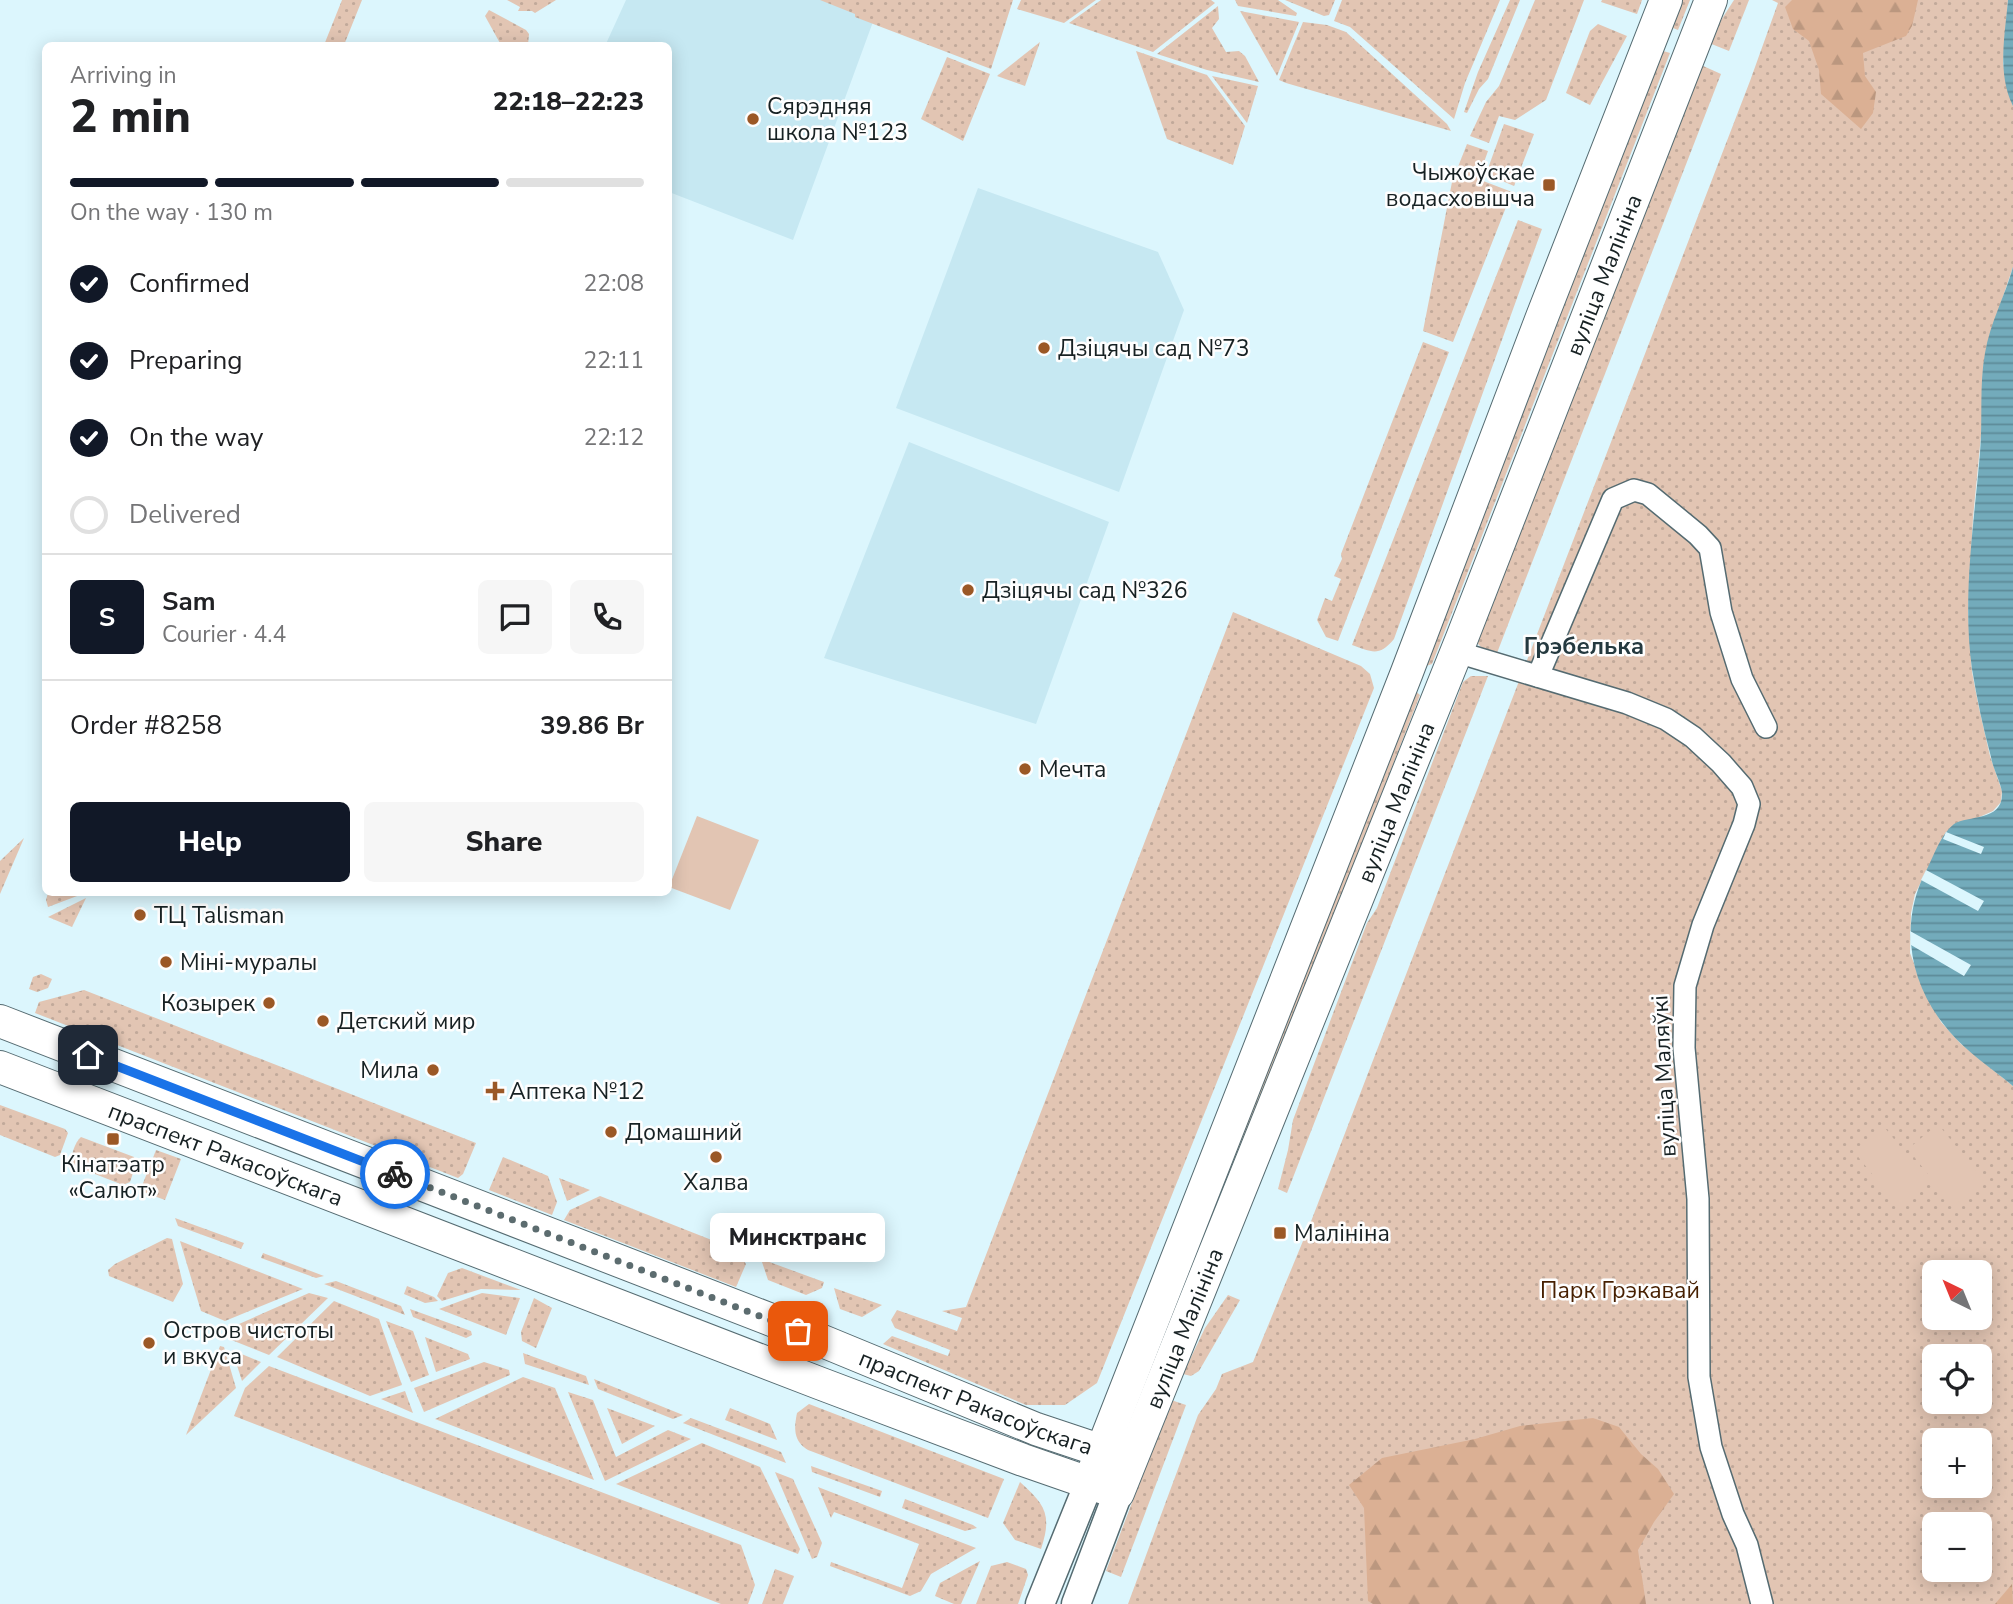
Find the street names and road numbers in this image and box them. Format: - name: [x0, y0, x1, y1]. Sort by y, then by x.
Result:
- street label: вуліца Малініна: [1558, 190, 1649, 360]
- street label: вуліца Малініна: [1350, 717, 1442, 887]
- street label: вуліца Маляўкі: [1644, 994, 1684, 1158]
- street label: праспект Ракасоўскага: [104, 1095, 348, 1213]
- street label: вуліца Малініна: [1138, 1243, 1231, 1413]
- street label: праспект Ракасоўскага: [854, 1342, 1097, 1462]

